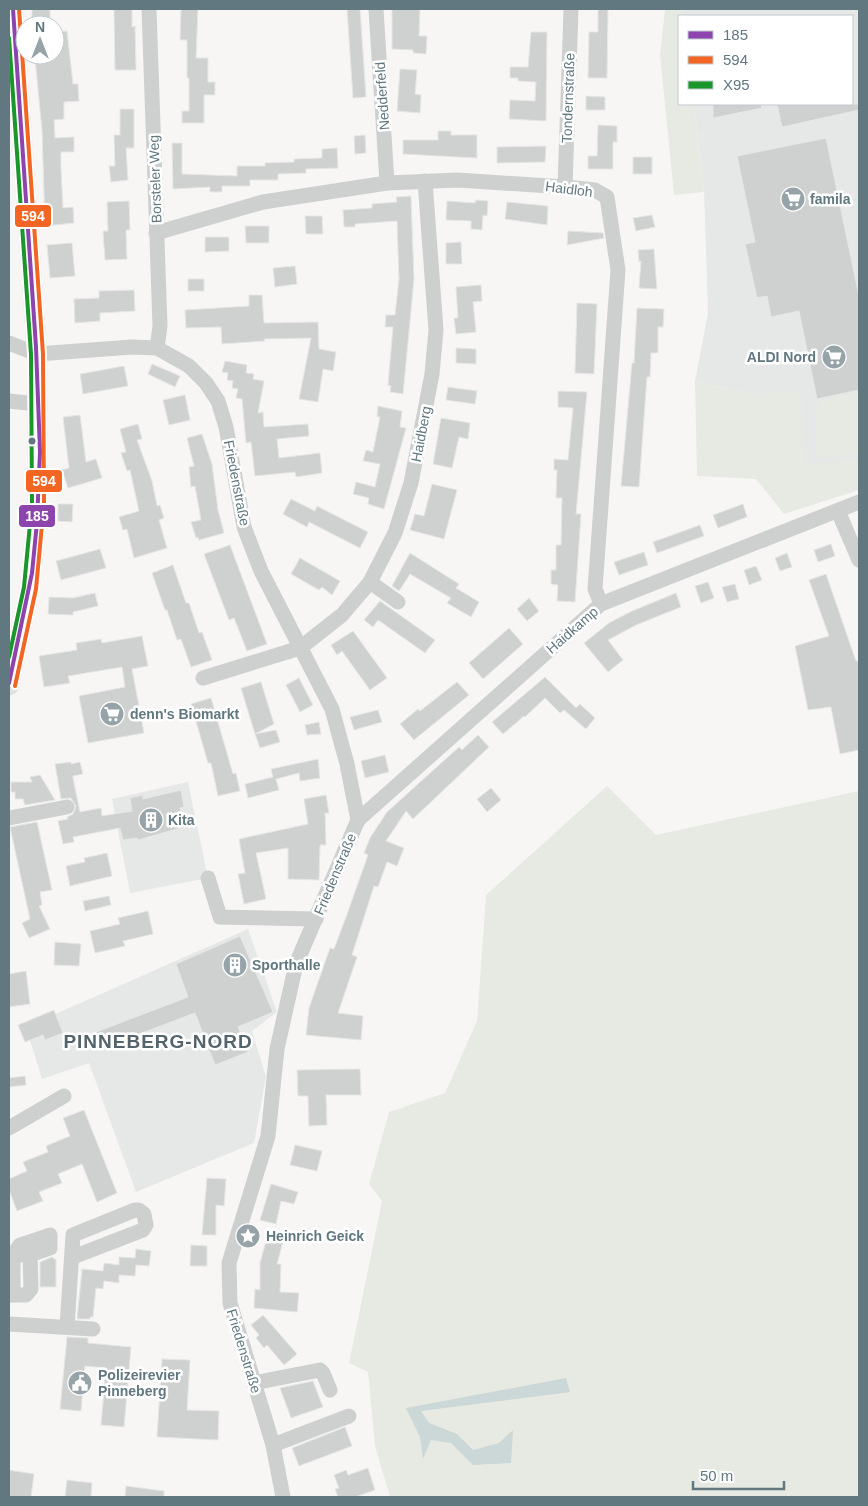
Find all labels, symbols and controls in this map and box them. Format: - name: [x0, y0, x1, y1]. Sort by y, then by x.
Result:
- north arrow: [15, 15, 65, 65]
- legend: [678, 15, 853, 105]
- text: N: [35, 19, 45, 35]
- text: 185: [723, 26, 748, 43]
- text: 594: [723, 51, 748, 68]
- street label: Tondernstraße: [558, 52, 578, 143]
- street label: Nedderfeld: [372, 61, 392, 131]
- text: X95: [723, 76, 750, 93]
- street label: Borsteler Weg: [145, 135, 165, 223]
- street label: Haidloh: [544, 178, 594, 200]
- supermarket icon: famila: [780, 186, 806, 212]
- place label: famila: [810, 191, 851, 207]
- line badge: 594: [14, 204, 52, 228]
- text: 594: [21, 208, 45, 224]
- supermarket icon: ALDI Nord: [821, 344, 847, 370]
- place label: ALDI Nord: [747, 349, 816, 365]
- street label: Haidberg: [408, 405, 434, 463]
- unlabelled marker: [27, 436, 37, 446]
- street label: Friedenstraße: [221, 439, 253, 528]
- line badge: 594: [25, 469, 63, 493]
- text: 594: [32, 473, 56, 489]
- line badge: 185: [18, 504, 56, 528]
- text: 185: [25, 508, 49, 524]
- street label: Haidkamp: [543, 603, 601, 657]
- supermarket icon: denn's Biomarkt: [99, 701, 125, 727]
- place label: denn's Biomarkt: [130, 706, 239, 722]
- building icon: Kita: [138, 807, 164, 833]
- place label: Kita: [168, 812, 195, 828]
- street label: Friedenstraße: [311, 831, 359, 917]
- building icon: Sporthalle: [222, 952, 248, 978]
- place label: Sporthalle: [252, 957, 321, 973]
- district label: PINNEBERG-NORD: [63, 1031, 253, 1052]
- place icon: Heinrich Geick: [235, 1223, 261, 1249]
- place label: Heinrich Geick: [266, 1228, 364, 1244]
- street label: Friedenstraße: [224, 1307, 264, 1395]
- place label: Polizeirevier Pinneberg: [98, 1367, 181, 1399]
- public building icon: Polizeirevier Pinneberg: [67, 1370, 93, 1396]
- scale bar: [693, 1458, 784, 1490]
- text: 50 m: [700, 1467, 733, 1484]

